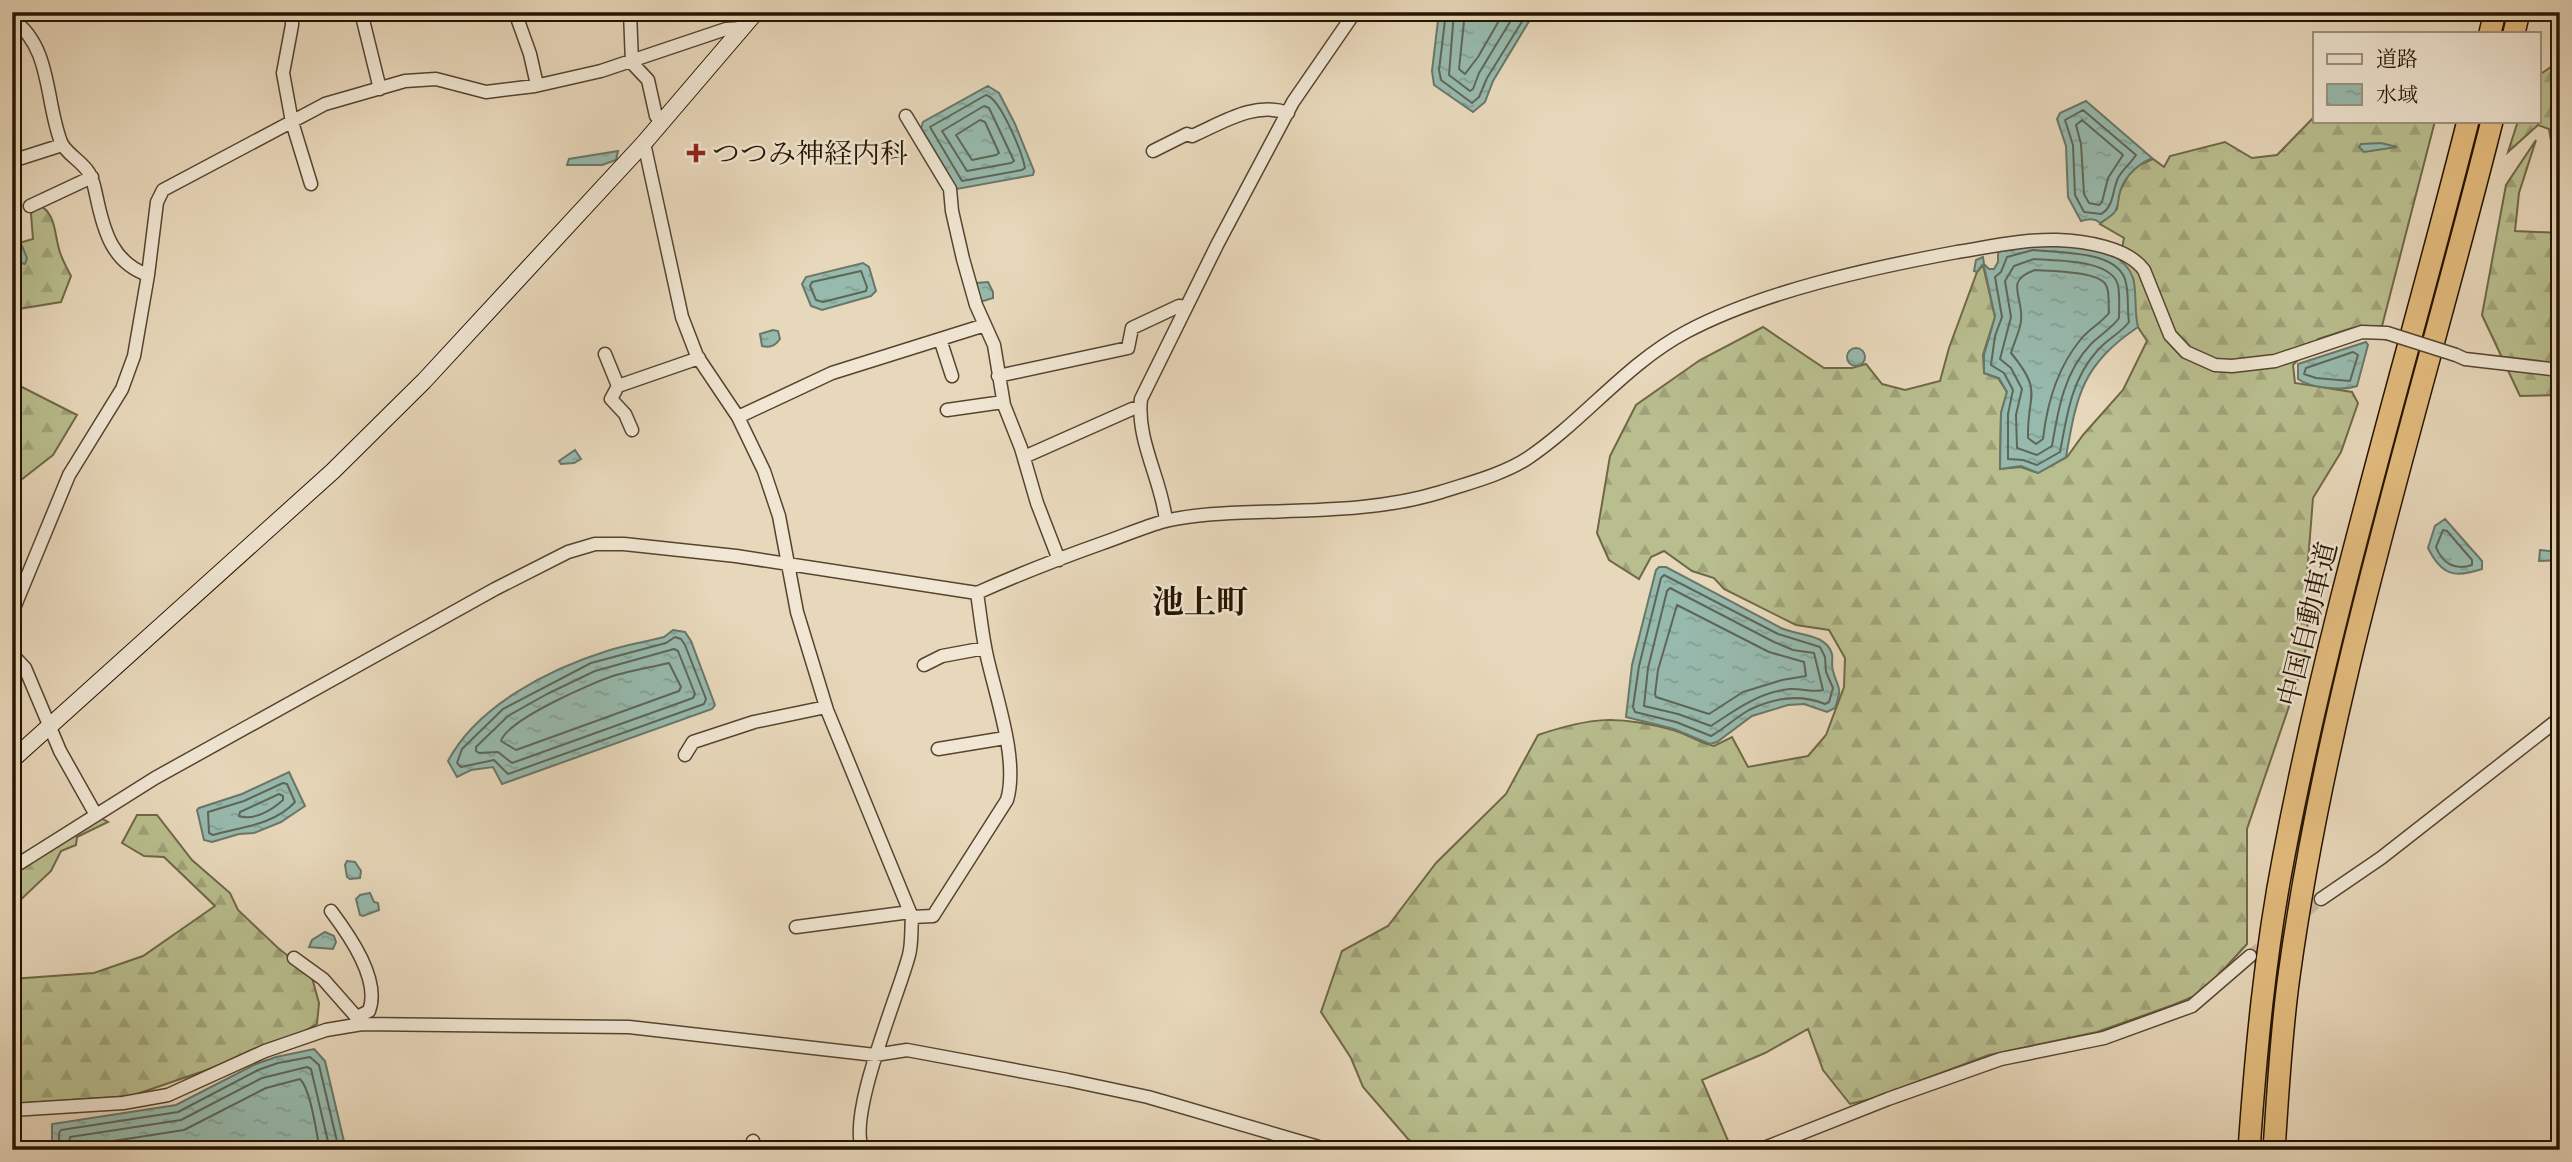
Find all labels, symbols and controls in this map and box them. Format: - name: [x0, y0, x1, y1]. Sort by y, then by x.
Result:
- legend: [2313, 32, 2540, 122]
- text: 道路: [2376, 47, 2418, 74]
- text: 水域: [2376, 83, 2418, 110]
- place label: つつみ神経内科: [712, 138, 908, 173]
- marker: つつみ神経内科: [686, 143, 706, 163]
- street label: 中国自動車道: [2272, 539, 2347, 710]
- district label: 池上町: [1152, 584, 1248, 625]

